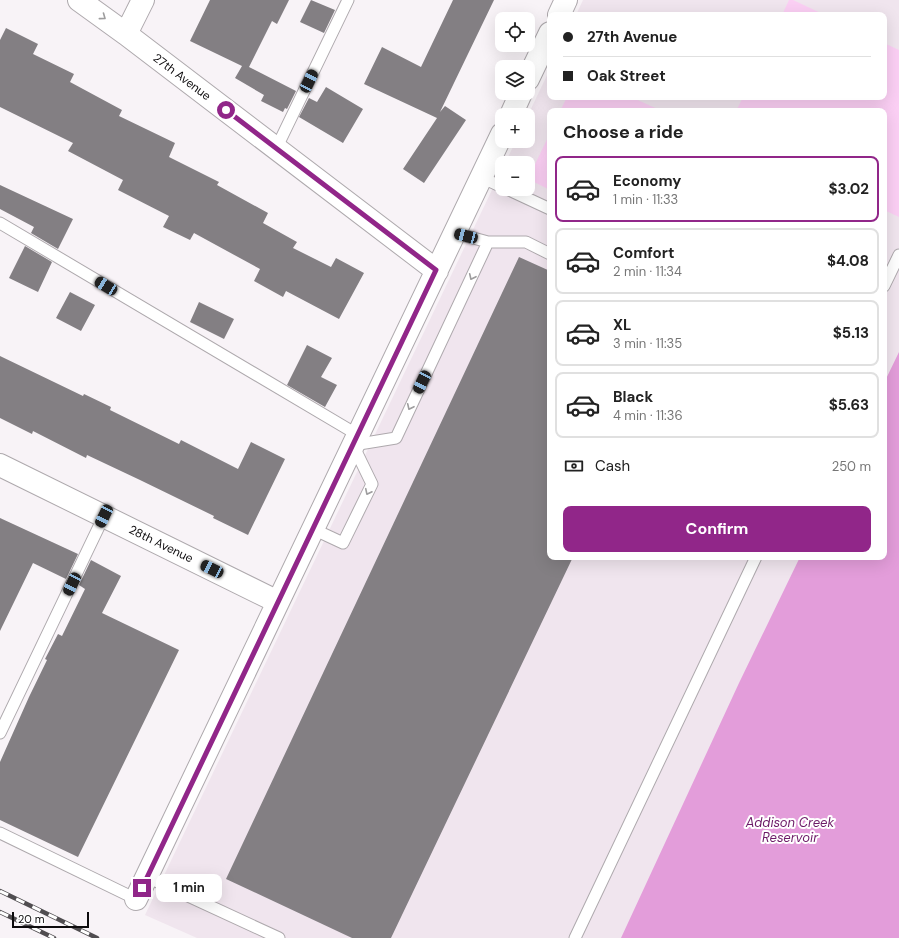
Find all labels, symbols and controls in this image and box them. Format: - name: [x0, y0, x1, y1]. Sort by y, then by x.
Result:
- one-way arrow: [98, 12, 105, 19]
- map controls: [495, 12, 535, 196]
- button: locate: [495, 12, 535, 52]
- text: 27th Avenue: [587, 27, 677, 47]
- street label: 27th Avenue: [150, 50, 214, 104]
- button: layers: [495, 60, 535, 100]
- text: Oak Street: [587, 66, 666, 86]
- car: [298, 68, 320, 94]
- route start: [217, 101, 235, 119]
- button: +: [495, 108, 535, 148]
- text: Choose a ride: [563, 120, 684, 144]
- button: −: [495, 156, 535, 196]
- icon: car: [565, 171, 601, 207]
- text: Economy: [613, 171, 681, 191]
- text: $3.02: [829, 179, 869, 199]
- text: 1 min · 11:33: [613, 191, 678, 208]
- car: [453, 227, 479, 245]
- icon: car: [565, 243, 601, 279]
- text: Comfort: [613, 243, 674, 263]
- text: $4.08: [827, 251, 869, 271]
- text: 2 min · 11:34: [613, 263, 682, 280]
- one-way arrow: [469, 272, 477, 280]
- car: [93, 275, 119, 297]
- icon: car: [565, 315, 601, 351]
- text: XL: [613, 315, 631, 335]
- text: $5.13: [833, 323, 869, 343]
- text: 3 min · 11:35: [613, 335, 682, 352]
- car: [411, 369, 433, 395]
- icon: car: [565, 387, 601, 423]
- text: Black: [613, 387, 653, 407]
- text: $5.63: [829, 395, 869, 415]
- one-way arrow: [407, 403, 415, 410]
- text: 4 min · 11:36: [613, 407, 683, 424]
- icon: cash: [563, 455, 585, 477]
- text: Cash: [595, 456, 630, 476]
- text: 250 m: [832, 458, 871, 475]
- one-way arrow: [365, 488, 373, 496]
- car: [93, 503, 115, 529]
- button: Confirm: [563, 506, 871, 552]
- street label: 28th Avenue: [126, 522, 196, 567]
- car: [199, 558, 225, 580]
- car: [61, 571, 83, 597]
- water label: Addison Creek Reservoir: [745, 814, 835, 846]
- callout: 1 min: [156, 874, 222, 902]
- route end: [133, 879, 151, 897]
- text: 1 min: [173, 879, 205, 896]
- scale bar: [12, 910, 89, 929]
- text: 20 m: [18, 912, 44, 926]

